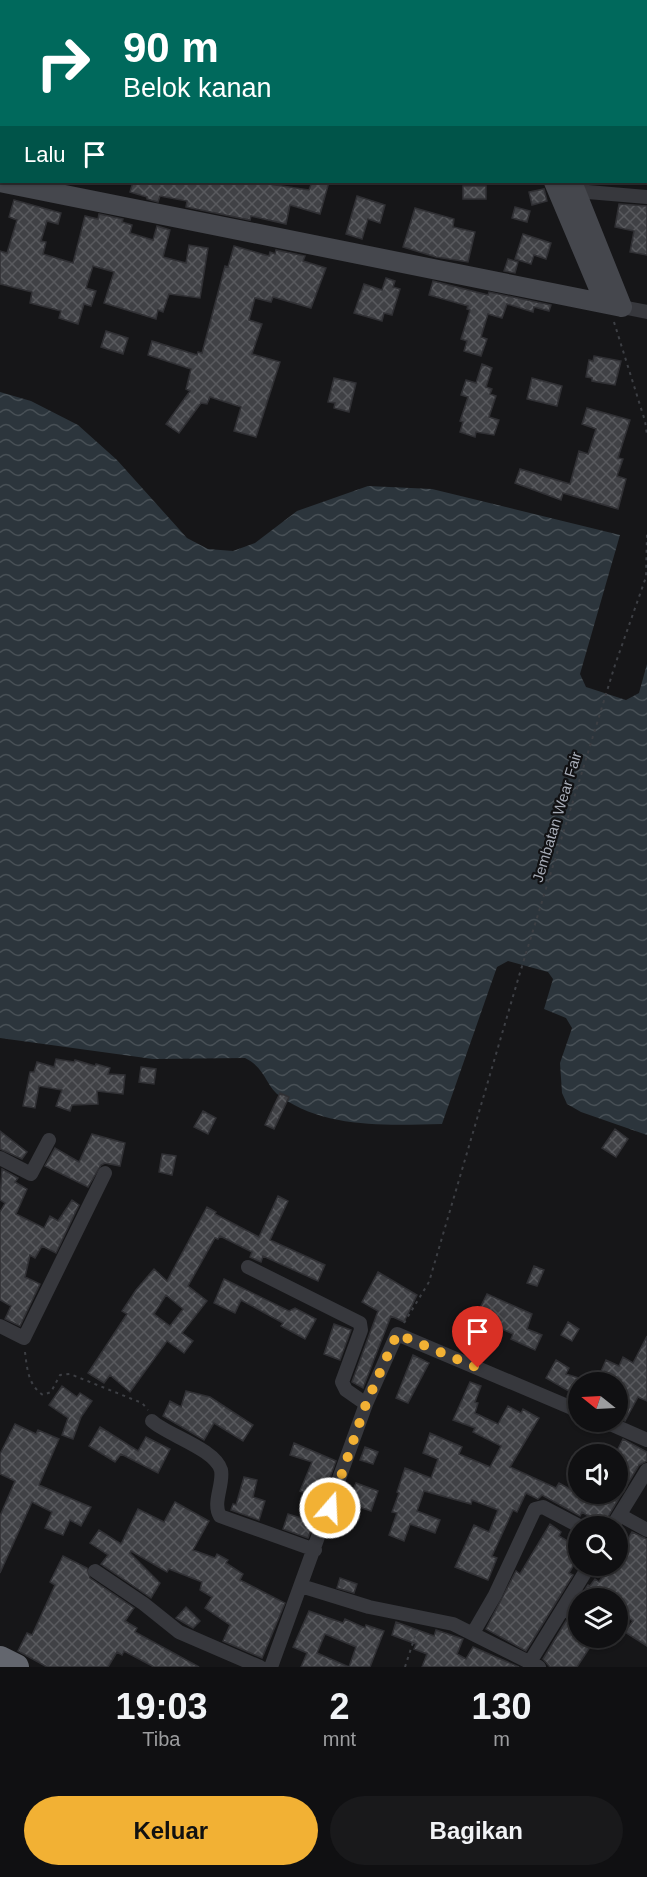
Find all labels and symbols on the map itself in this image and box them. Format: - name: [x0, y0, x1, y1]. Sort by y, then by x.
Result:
- street label: Jembatan Wear Fair: [529, 750, 584, 884]
- pin: [452, 1306, 503, 1368]
- north arrow: [568, 1372, 628, 1432]
- position arrow: [298, 1476, 362, 1540]

